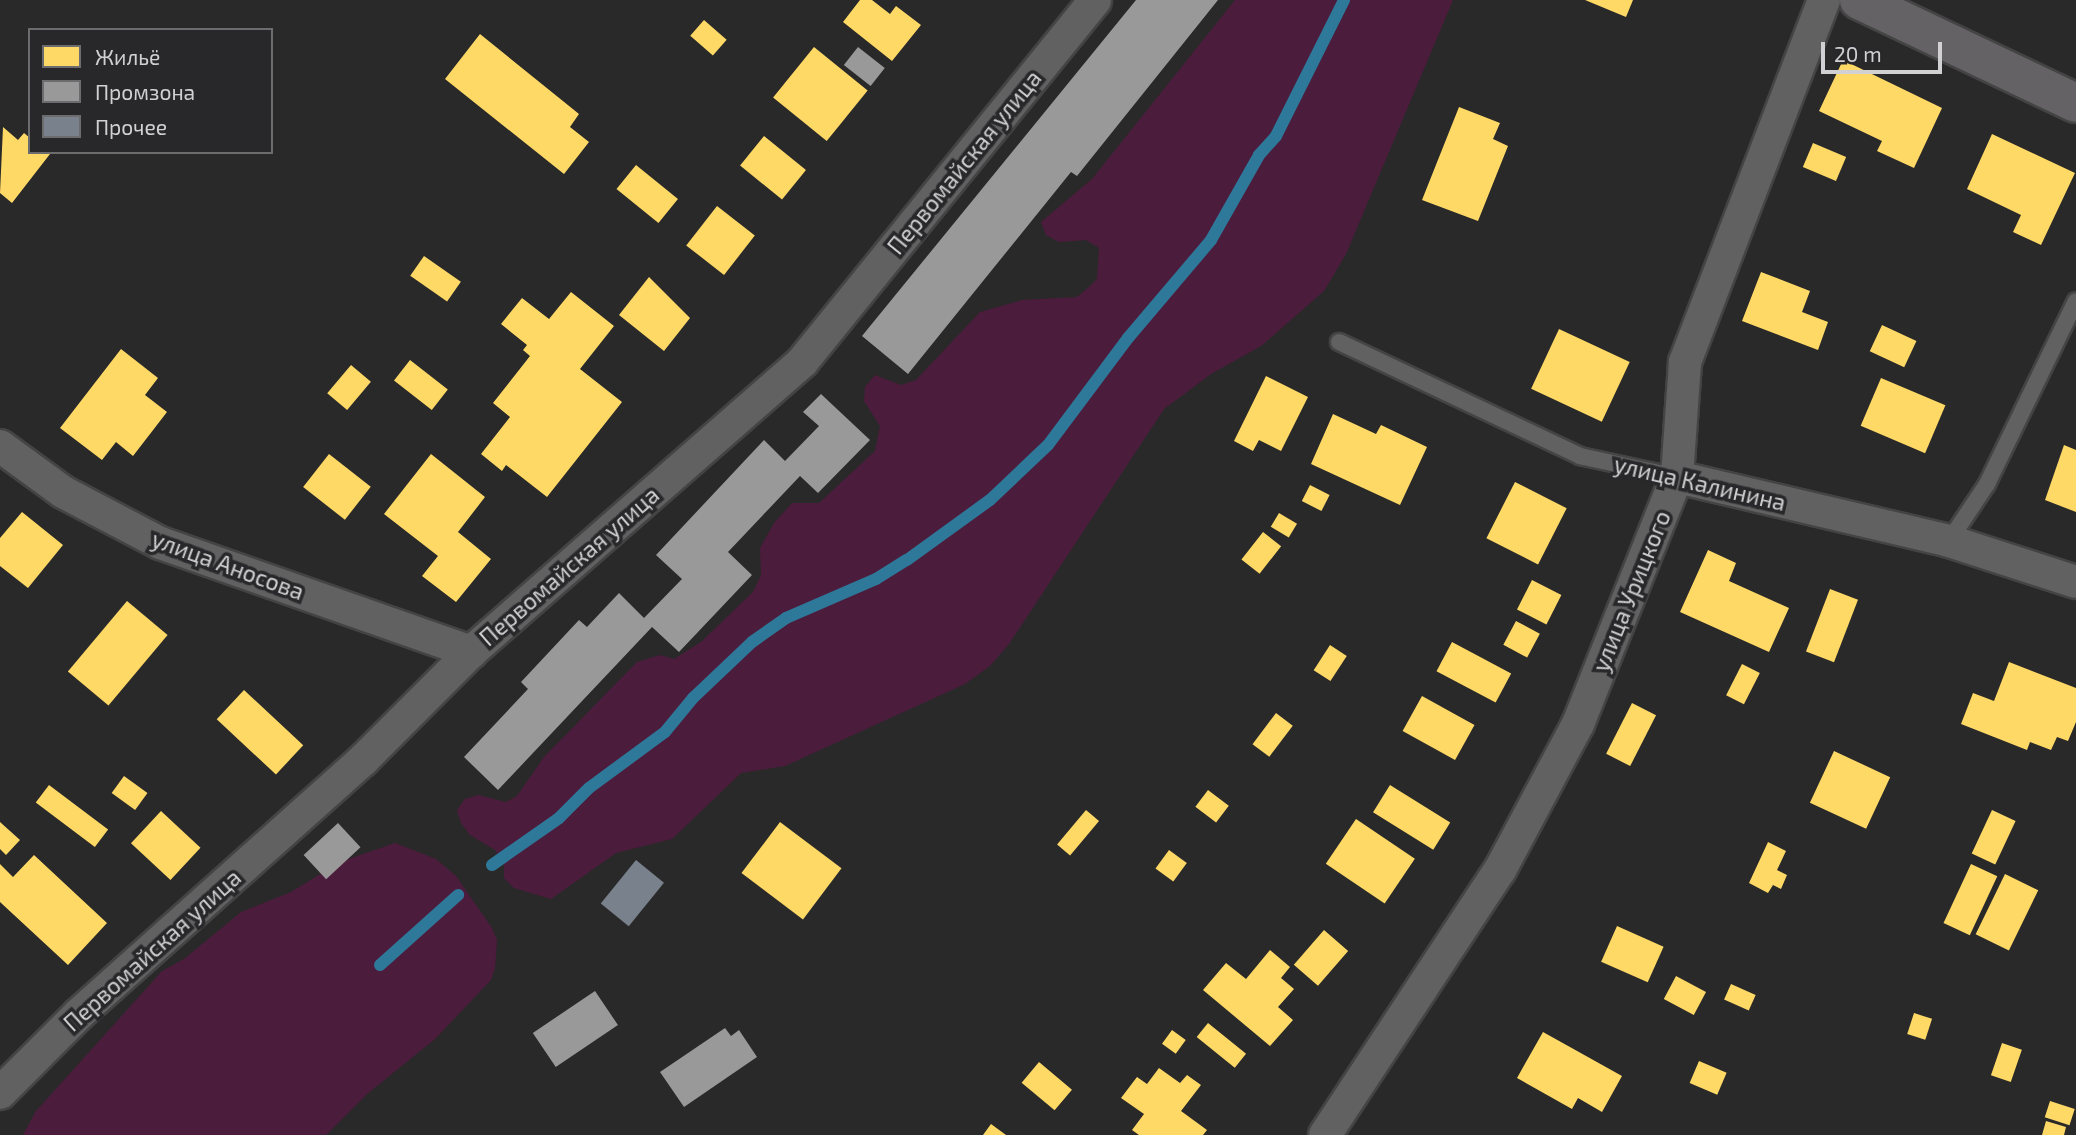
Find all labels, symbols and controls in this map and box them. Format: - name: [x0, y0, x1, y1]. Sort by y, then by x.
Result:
- legend: [28, 28, 273, 154]
- scale bar: [1824, 28, 1945, 72]
- text: 20 m: [1834, 41, 1882, 66]
- text: Жильё: [95, 44, 160, 69]
- street label: Первомайская улица: [881, 64, 1047, 260]
- text: Промзона: [95, 79, 195, 104]
- text: Прочее: [95, 114, 167, 139]
- street label: улица Калинина: [1612, 450, 1788, 516]
- street label: Первомайская улица: [474, 481, 664, 651]
- street label: улица Урицкого: [1586, 506, 1676, 676]
- street label: улица Аносова: [148, 525, 308, 605]
- street label: Первомайская улица: [58, 863, 246, 1037]

